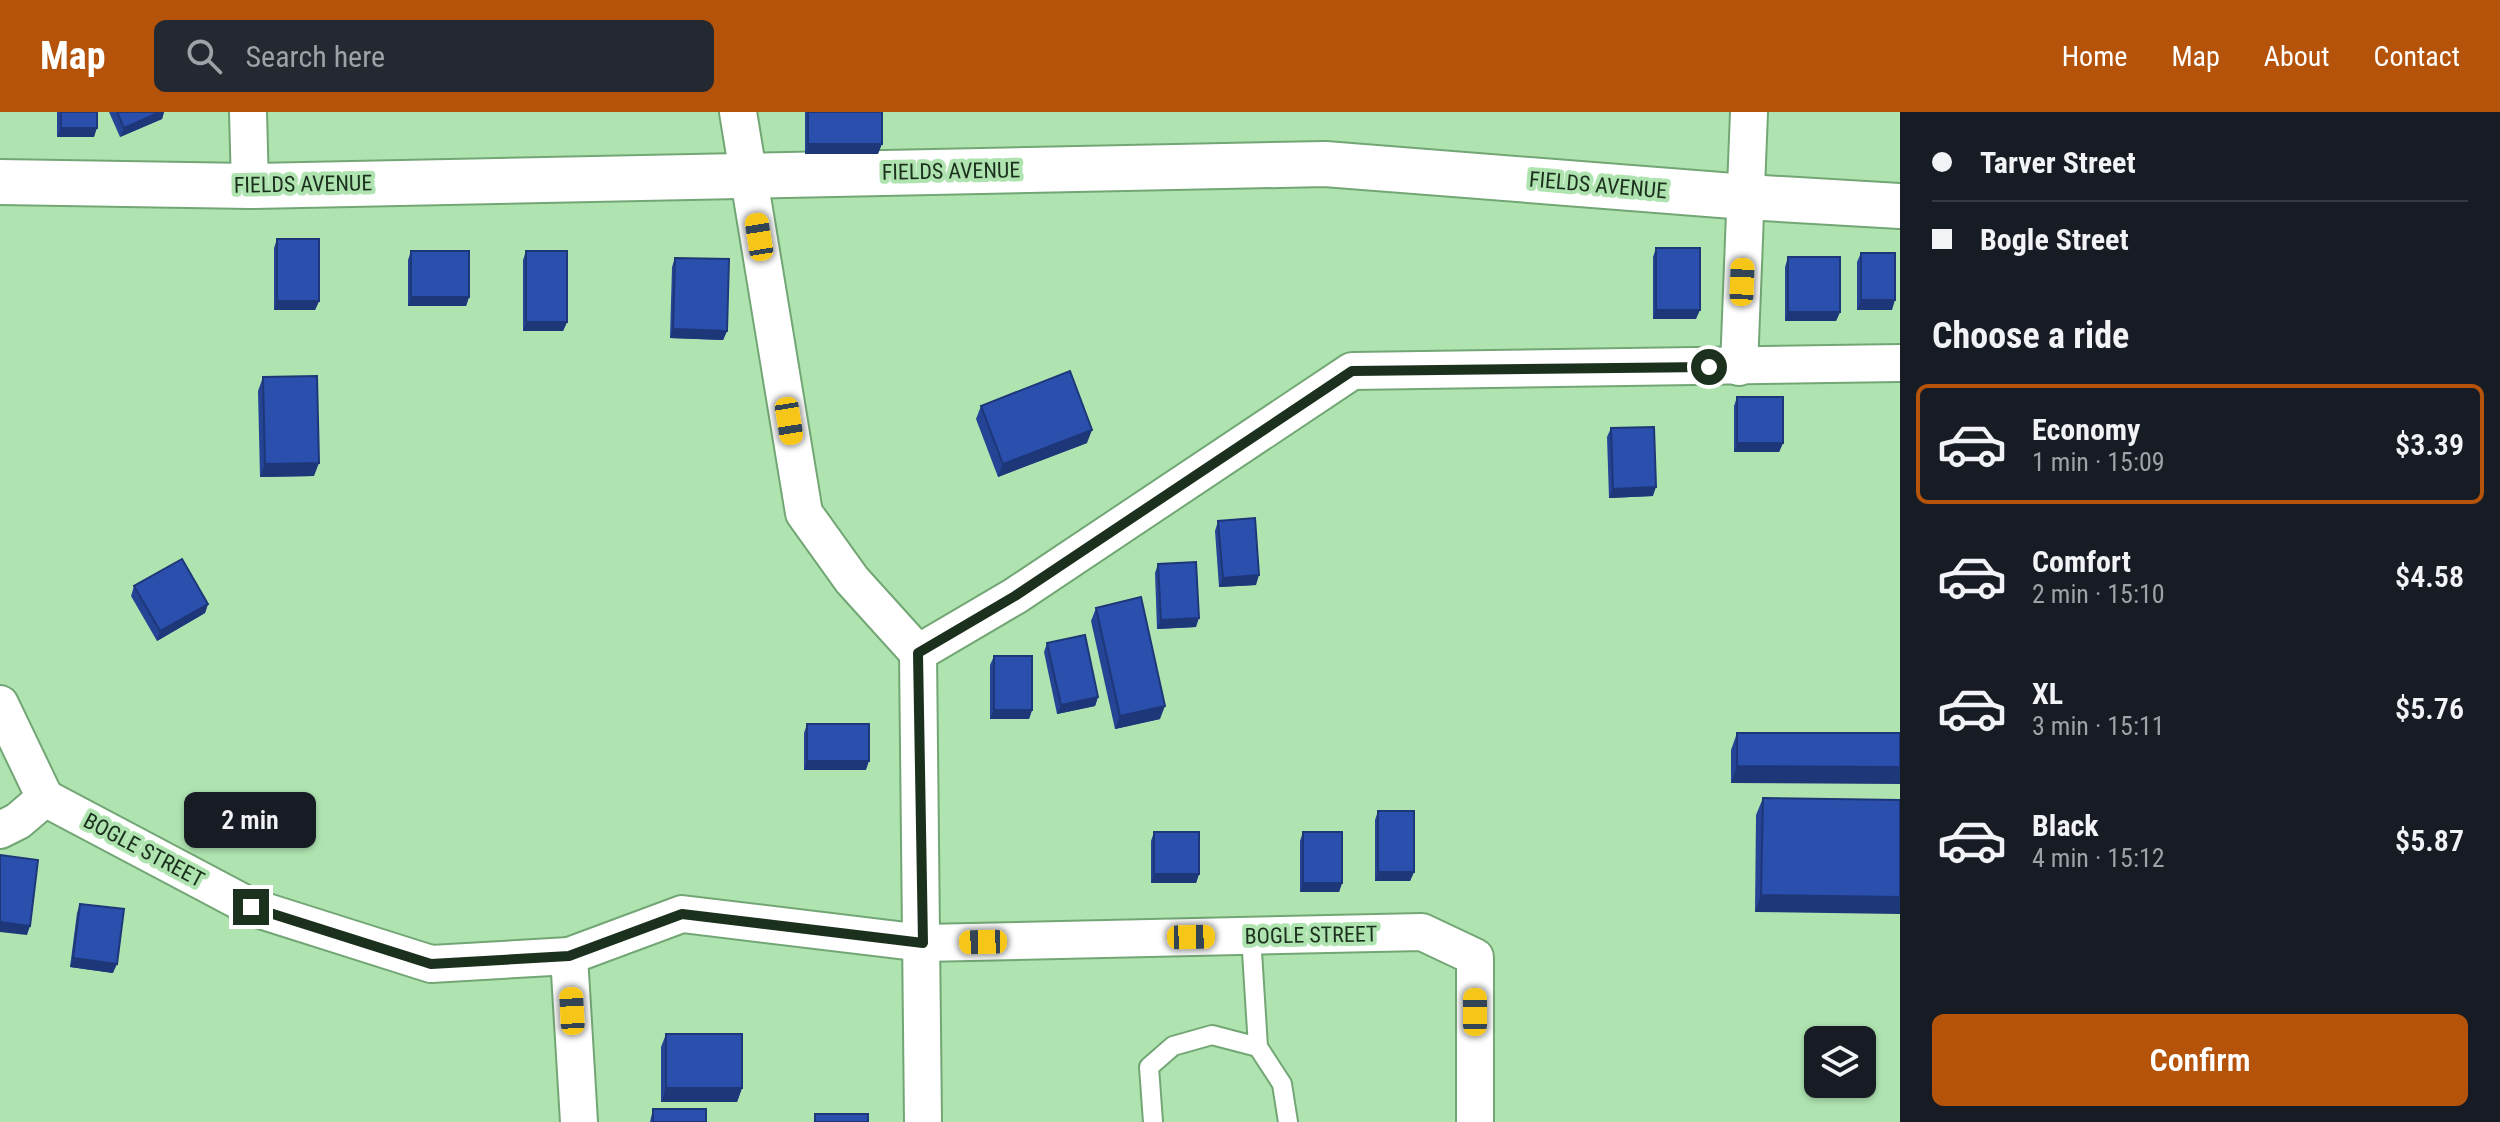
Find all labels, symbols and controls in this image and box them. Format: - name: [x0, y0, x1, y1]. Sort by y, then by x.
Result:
- search box: [154, 20, 714, 92]
- text: Map: [40, 34, 106, 78]
- icon: search: [182, 34, 226, 78]
- text: Search here: [246, 39, 385, 74]
- text: Home: [2062, 40, 2127, 73]
- text: Map: [2171, 40, 2220, 73]
- text: About: [2264, 40, 2330, 73]
- text: Contact: [2374, 40, 2460, 73]
- text: Tarver Street: [1980, 145, 2136, 180]
- street label: FIELDS AVENUE: [882, 157, 1020, 185]
- street label: FIELDS AVENUE: [1528, 167, 1668, 203]
- street label: FIELDS AVENUE: [234, 170, 372, 198]
- car: [743, 211, 775, 263]
- text: Bogle Street: [1980, 222, 2129, 257]
- car: [1729, 258, 1755, 306]
- text: Choose a ride: [1932, 315, 2129, 357]
- route start: [1691, 349, 1727, 385]
- car: [773, 395, 805, 447]
- icon: car: [1936, 408, 2008, 480]
- text: Economy: [2032, 412, 2140, 447]
- text: $3.39: [2395, 427, 2464, 462]
- text: 1 min · 15:09: [2032, 447, 2165, 477]
- icon: car: [1936, 540, 2008, 612]
- text: Comfort: [2032, 544, 2131, 579]
- text: $4.58: [2395, 559, 2464, 594]
- text: 2 min · 15:10: [2032, 579, 2165, 609]
- icon: car: [1936, 672, 2008, 744]
- text: XL: [2032, 676, 2063, 711]
- text: $5.76: [2395, 691, 2464, 726]
- text: 3 min · 15:11: [2032, 711, 2165, 741]
- callout: 2 min: [185, 791, 317, 847]
- icon: car: [1936, 804, 2008, 876]
- text: 2 min: [221, 805, 279, 835]
- street label: BOGLE STREET: [80, 808, 208, 892]
- text: Black: [2032, 808, 2099, 843]
- text: $5.87: [2395, 823, 2464, 858]
- text: 4 min · 15:12: [2032, 843, 2165, 873]
- route end: [233, 889, 269, 925]
- street label: BOGLE STREET: [1244, 921, 1378, 949]
- car: [1167, 925, 1215, 949]
- car: [959, 930, 1007, 954]
- car: [559, 986, 585, 1036]
- car: [1463, 988, 1487, 1036]
- button: Confirm: [1932, 1014, 2468, 1106]
- map controls: [1804, 1026, 1876, 1098]
- button: layers: [1804, 1026, 1876, 1098]

